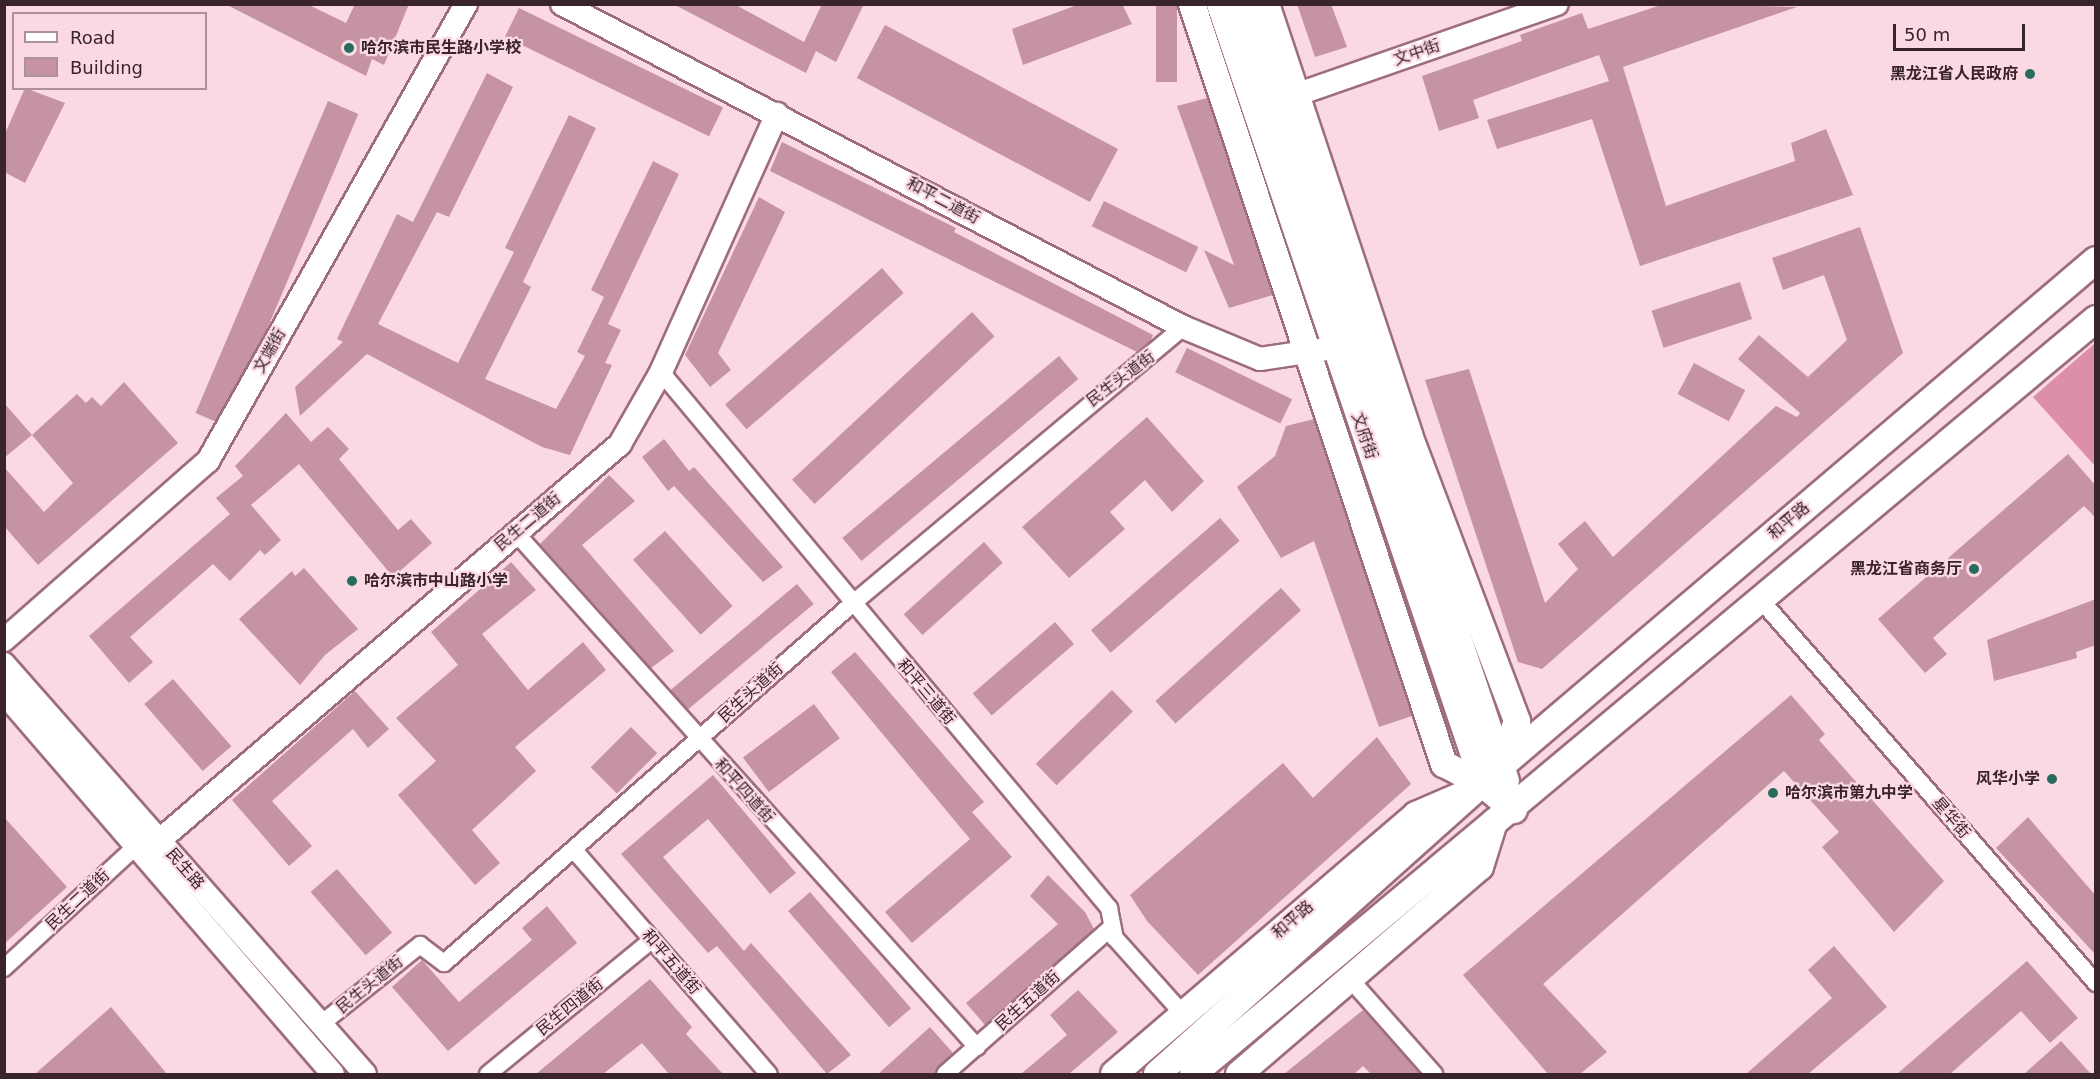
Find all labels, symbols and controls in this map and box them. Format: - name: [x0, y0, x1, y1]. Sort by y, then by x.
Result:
- legend: [12, 12, 207, 90]
- scale bar: [1896, 12, 2028, 50]
- text: 50 m: [1904, 24, 1950, 45]
- text: Road: [70, 27, 115, 48]
- street label: 文中街: [1391, 36, 1443, 70]
- place label: 哈尔滨市民生路小学校: [361, 38, 521, 58]
- marker: 哈尔滨市民生路小学校: [342, 41, 356, 55]
- text: Building: [70, 57, 143, 78]
- place label: 黑龙江省人民政府: [1890, 64, 2018, 84]
- marker: 黑龙江省人民政府: [2023, 67, 2037, 81]
- street label: 和平二道街: [903, 174, 983, 228]
- street label: 文端街: [250, 325, 290, 377]
- street label: 民生头道街: [1083, 347, 1159, 411]
- street label: 文府街: [1347, 410, 1381, 462]
- street label: 民生二道街: [491, 489, 565, 555]
- street label: 和平路: [1764, 498, 1814, 544]
- place label: 黑龙江省商务厅: [1850, 559, 1962, 579]
- marker: 黑龙江省商务厅: [1967, 562, 1981, 576]
- place label: 哈尔滨市中山路小学: [364, 571, 508, 591]
- marker: 哈尔滨市中山路小学: [345, 574, 359, 588]
- street label: 和平三道街: [893, 655, 959, 729]
- street label: 民生头道街: [715, 659, 787, 727]
- street label: 和平四道街: [710, 755, 778, 827]
- place label: 风华小学: [1976, 769, 2040, 789]
- marker: 风华小学: [2045, 772, 2059, 786]
- place label: 哈尔滨市第九中学: [1785, 783, 1913, 803]
- marker: 哈尔滨市第九中学: [1766, 786, 1780, 800]
- street label: 星华街: [1928, 794, 1974, 842]
- street label: 民生路: [162, 845, 208, 893]
- street label: 民生二道街: [42, 866, 114, 934]
- street label: 和平路: [1269, 897, 1317, 943]
- street label: 和平五道街: [638, 926, 704, 998]
- street label: 民生头道街: [333, 952, 407, 1018]
- street label: 民生五道街: [992, 967, 1064, 1035]
- street label: 民生四道街: [533, 974, 607, 1040]

